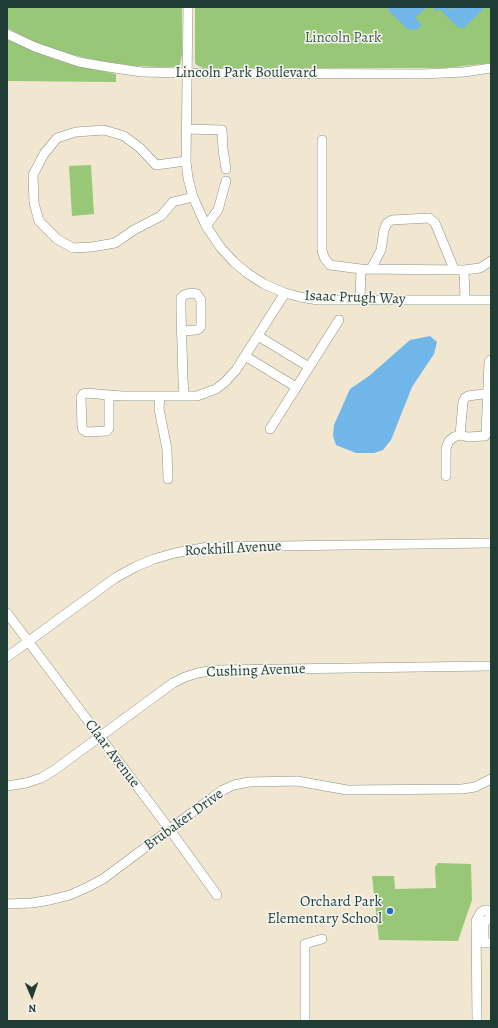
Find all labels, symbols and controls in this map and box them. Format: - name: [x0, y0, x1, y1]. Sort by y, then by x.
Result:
- park label: Lincoln Park: [305, 29, 381, 47]
- street label: Lincoln Park Boulevard: [175, 64, 317, 82]
- street label: Isaac Prugh Way: [304, 287, 406, 309]
- street label: Rockhill Avenue: [184, 537, 282, 561]
- street label: Cushing Avenue: [206, 660, 306, 682]
- street label: Claar Avenue: [81, 716, 143, 792]
- street label: Brubaker Drive: [141, 785, 227, 855]
- place label: Orchard Park Elementary School: [267, 893, 382, 928]
- marker: Orchard Park Elementary School: [385, 906, 395, 916]
- north arrow: [12, 976, 52, 1016]
- text: N: [28, 1001, 37, 1016]

